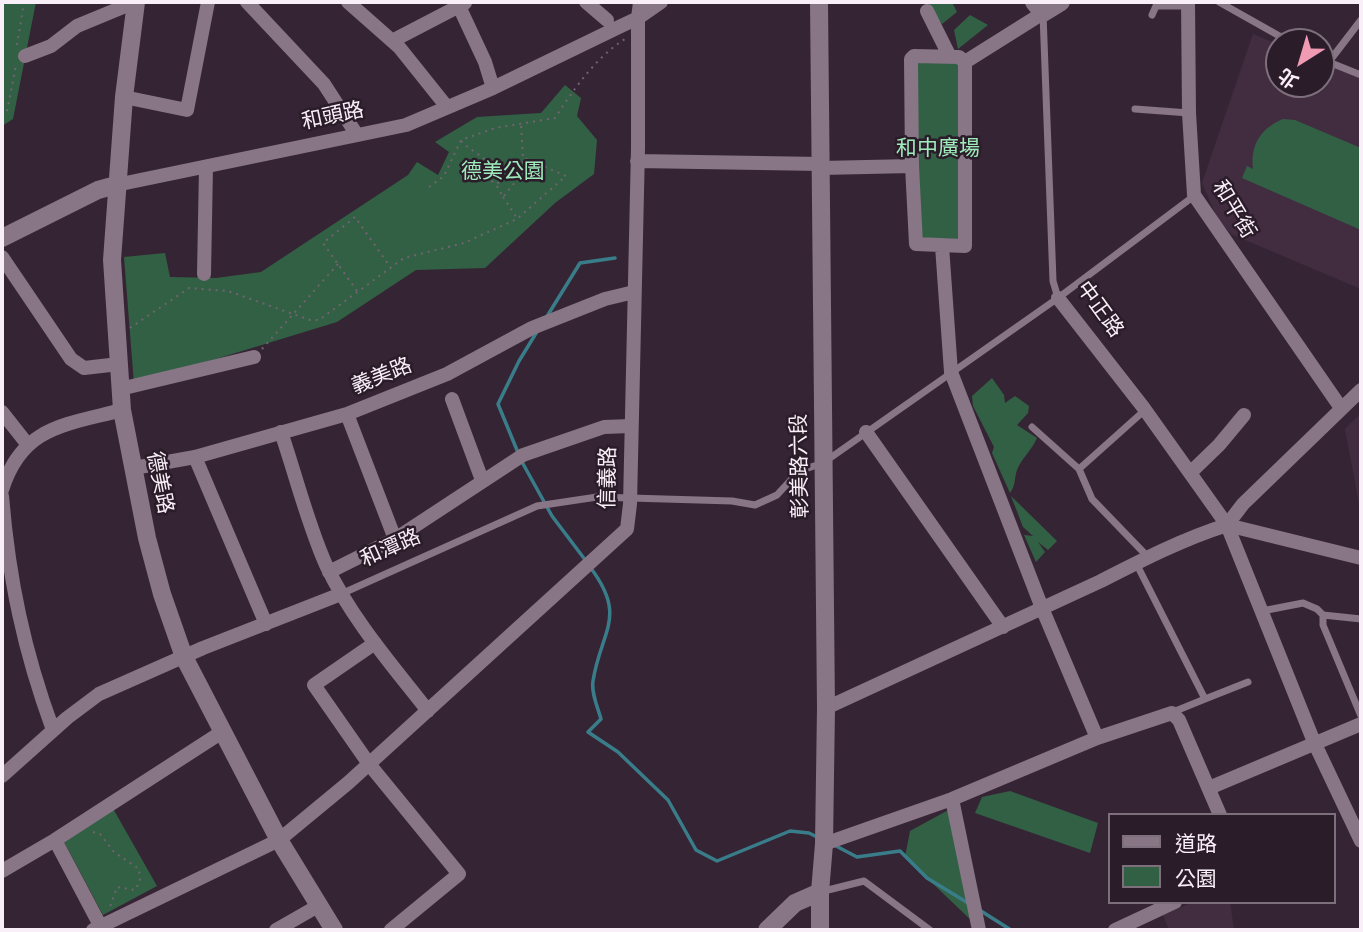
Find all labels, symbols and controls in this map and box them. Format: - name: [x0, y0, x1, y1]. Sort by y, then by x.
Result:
- north arrow: [1265, 28, 1335, 98]
- text: 北: [1274, 64, 1303, 93]
- street label: 和頭路: [300, 98, 366, 136]
- park label: 和中廣場: [896, 137, 980, 163]
- park label: 德美公園: [461, 160, 545, 186]
- street label: 和平街: [1206, 177, 1260, 243]
- street label: 中正路: [1070, 277, 1128, 343]
- street label: 義美路: [348, 354, 416, 400]
- street label: 彰美路六段: [787, 413, 815, 519]
- street label: 信義路: [596, 446, 622, 510]
- street label: 德美路: [141, 450, 177, 516]
- street label: 和潭路: [357, 525, 425, 573]
- legend: [1108, 813, 1335, 904]
- text: 道路: [1175, 832, 1217, 856]
- text: 公園: [1175, 867, 1217, 891]

